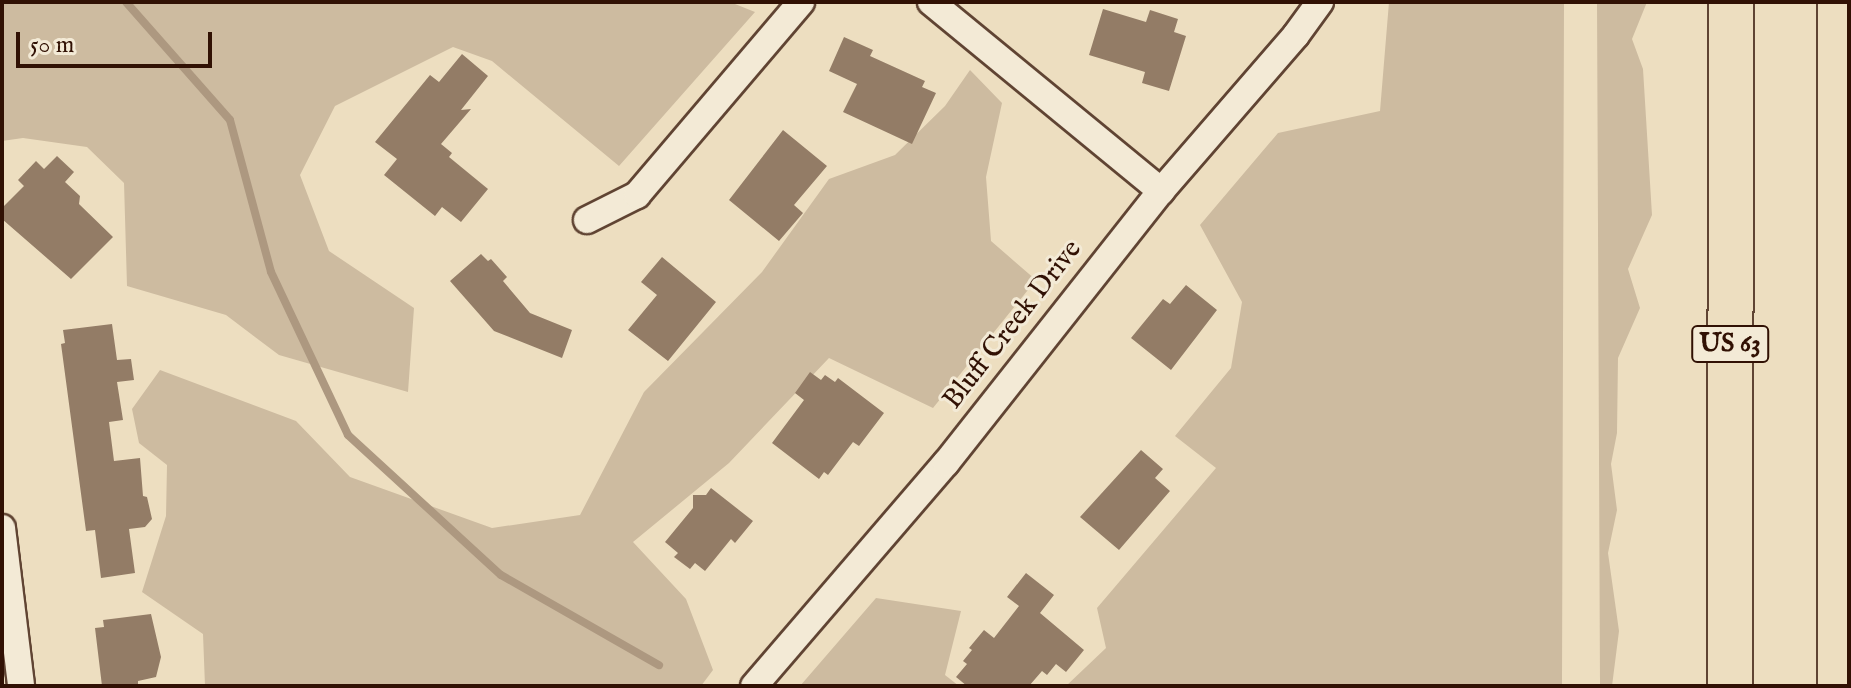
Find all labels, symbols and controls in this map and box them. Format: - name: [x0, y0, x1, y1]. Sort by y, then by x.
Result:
- scale bar: [20, 16, 216, 66]
- text: 50 m: [30, 30, 74, 61]
- street label: Bluff Creek Drive: [936, 234, 1090, 416]
- road number: US 63: [1690, 322, 1770, 366]

